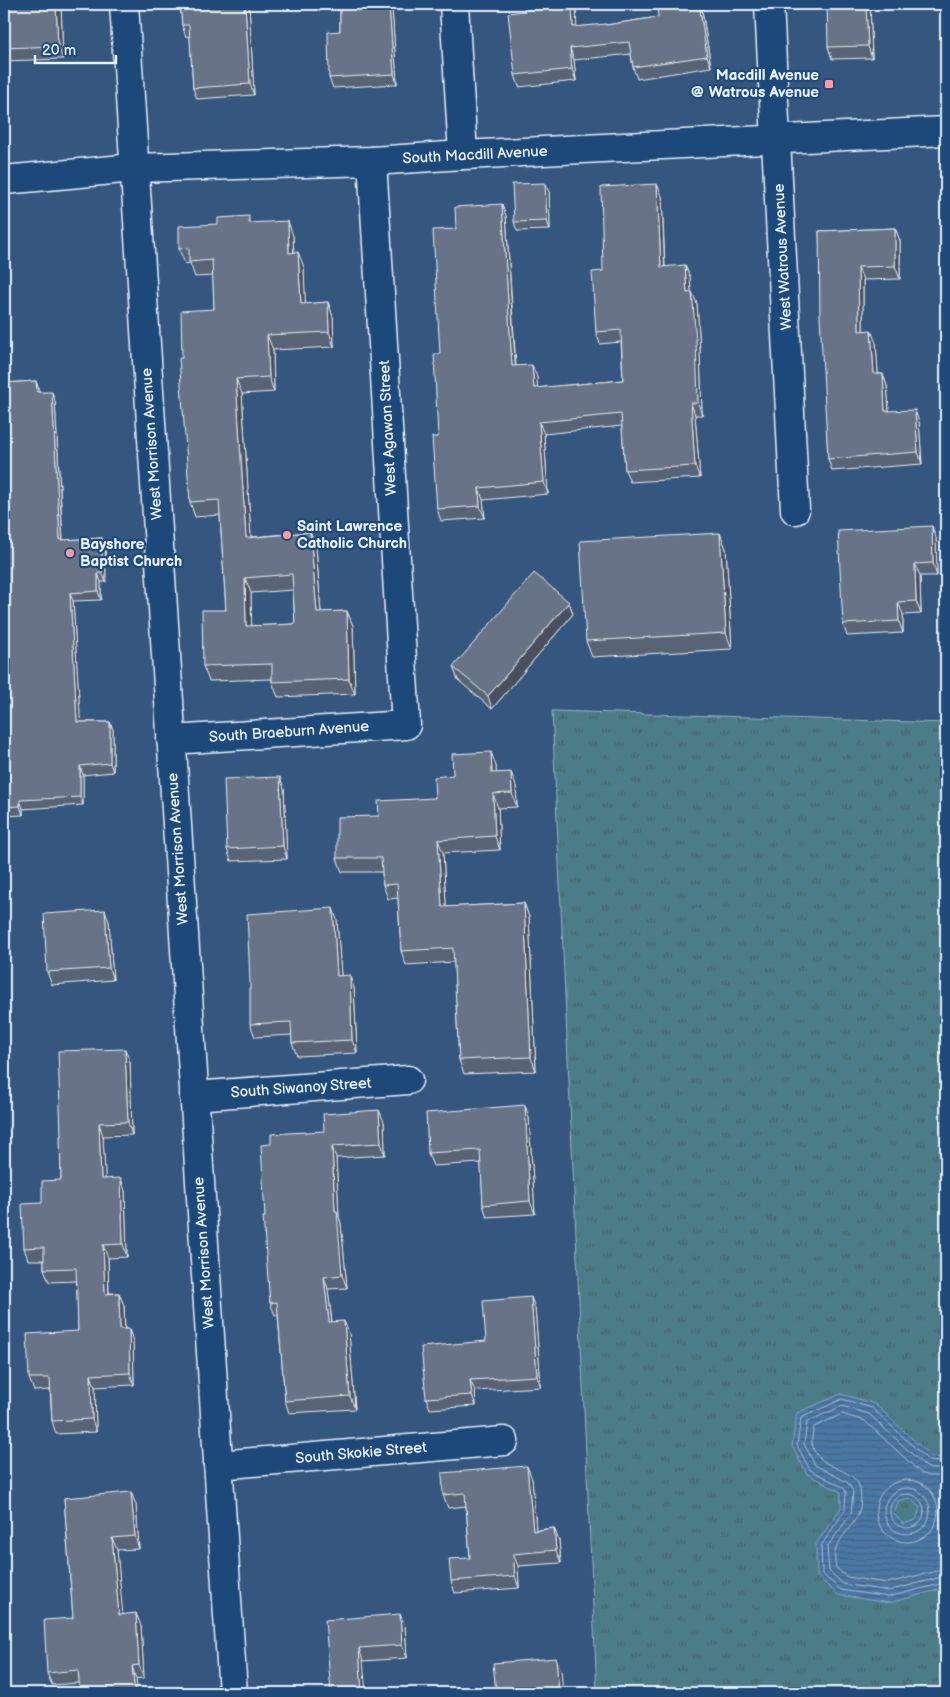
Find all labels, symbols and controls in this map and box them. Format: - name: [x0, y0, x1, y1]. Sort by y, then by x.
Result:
- scale bar: [35, 32, 116, 64]
- text: 20 m: [42, 41, 76, 60]
- place label: Macdill Avenue @ Watrous Avenue: [691, 66, 819, 102]
- marker: Macdill Avenue @ Watrous Avenue: [823, 78, 835, 90]
- street label: South Macdill Avenue: [402, 142, 548, 168]
- street label: West Watrous Avenue: [770, 183, 796, 331]
- street label: West Agawan Street: [375, 359, 401, 496]
- street label: West Morrison Avenue: [137, 367, 167, 521]
- place label: Saint Lawrence Catholic Church: [297, 517, 407, 553]
- marker: Saint Lawrence Catholic Church: [281, 529, 293, 541]
- place label: Bayshore Baptist Church: [80, 535, 182, 571]
- marker: Bayshore Baptist Church: [64, 547, 76, 559]
- street label: South Braeburn Avenue: [208, 717, 370, 747]
- street label: West Morrison Avenue: [163, 772, 193, 926]
- street label: South Siwanoy Street: [230, 1074, 372, 1102]
- street label: West Morrison Avenue: [189, 1176, 219, 1330]
- street label: South Skokie Street: [295, 1438, 428, 1468]

